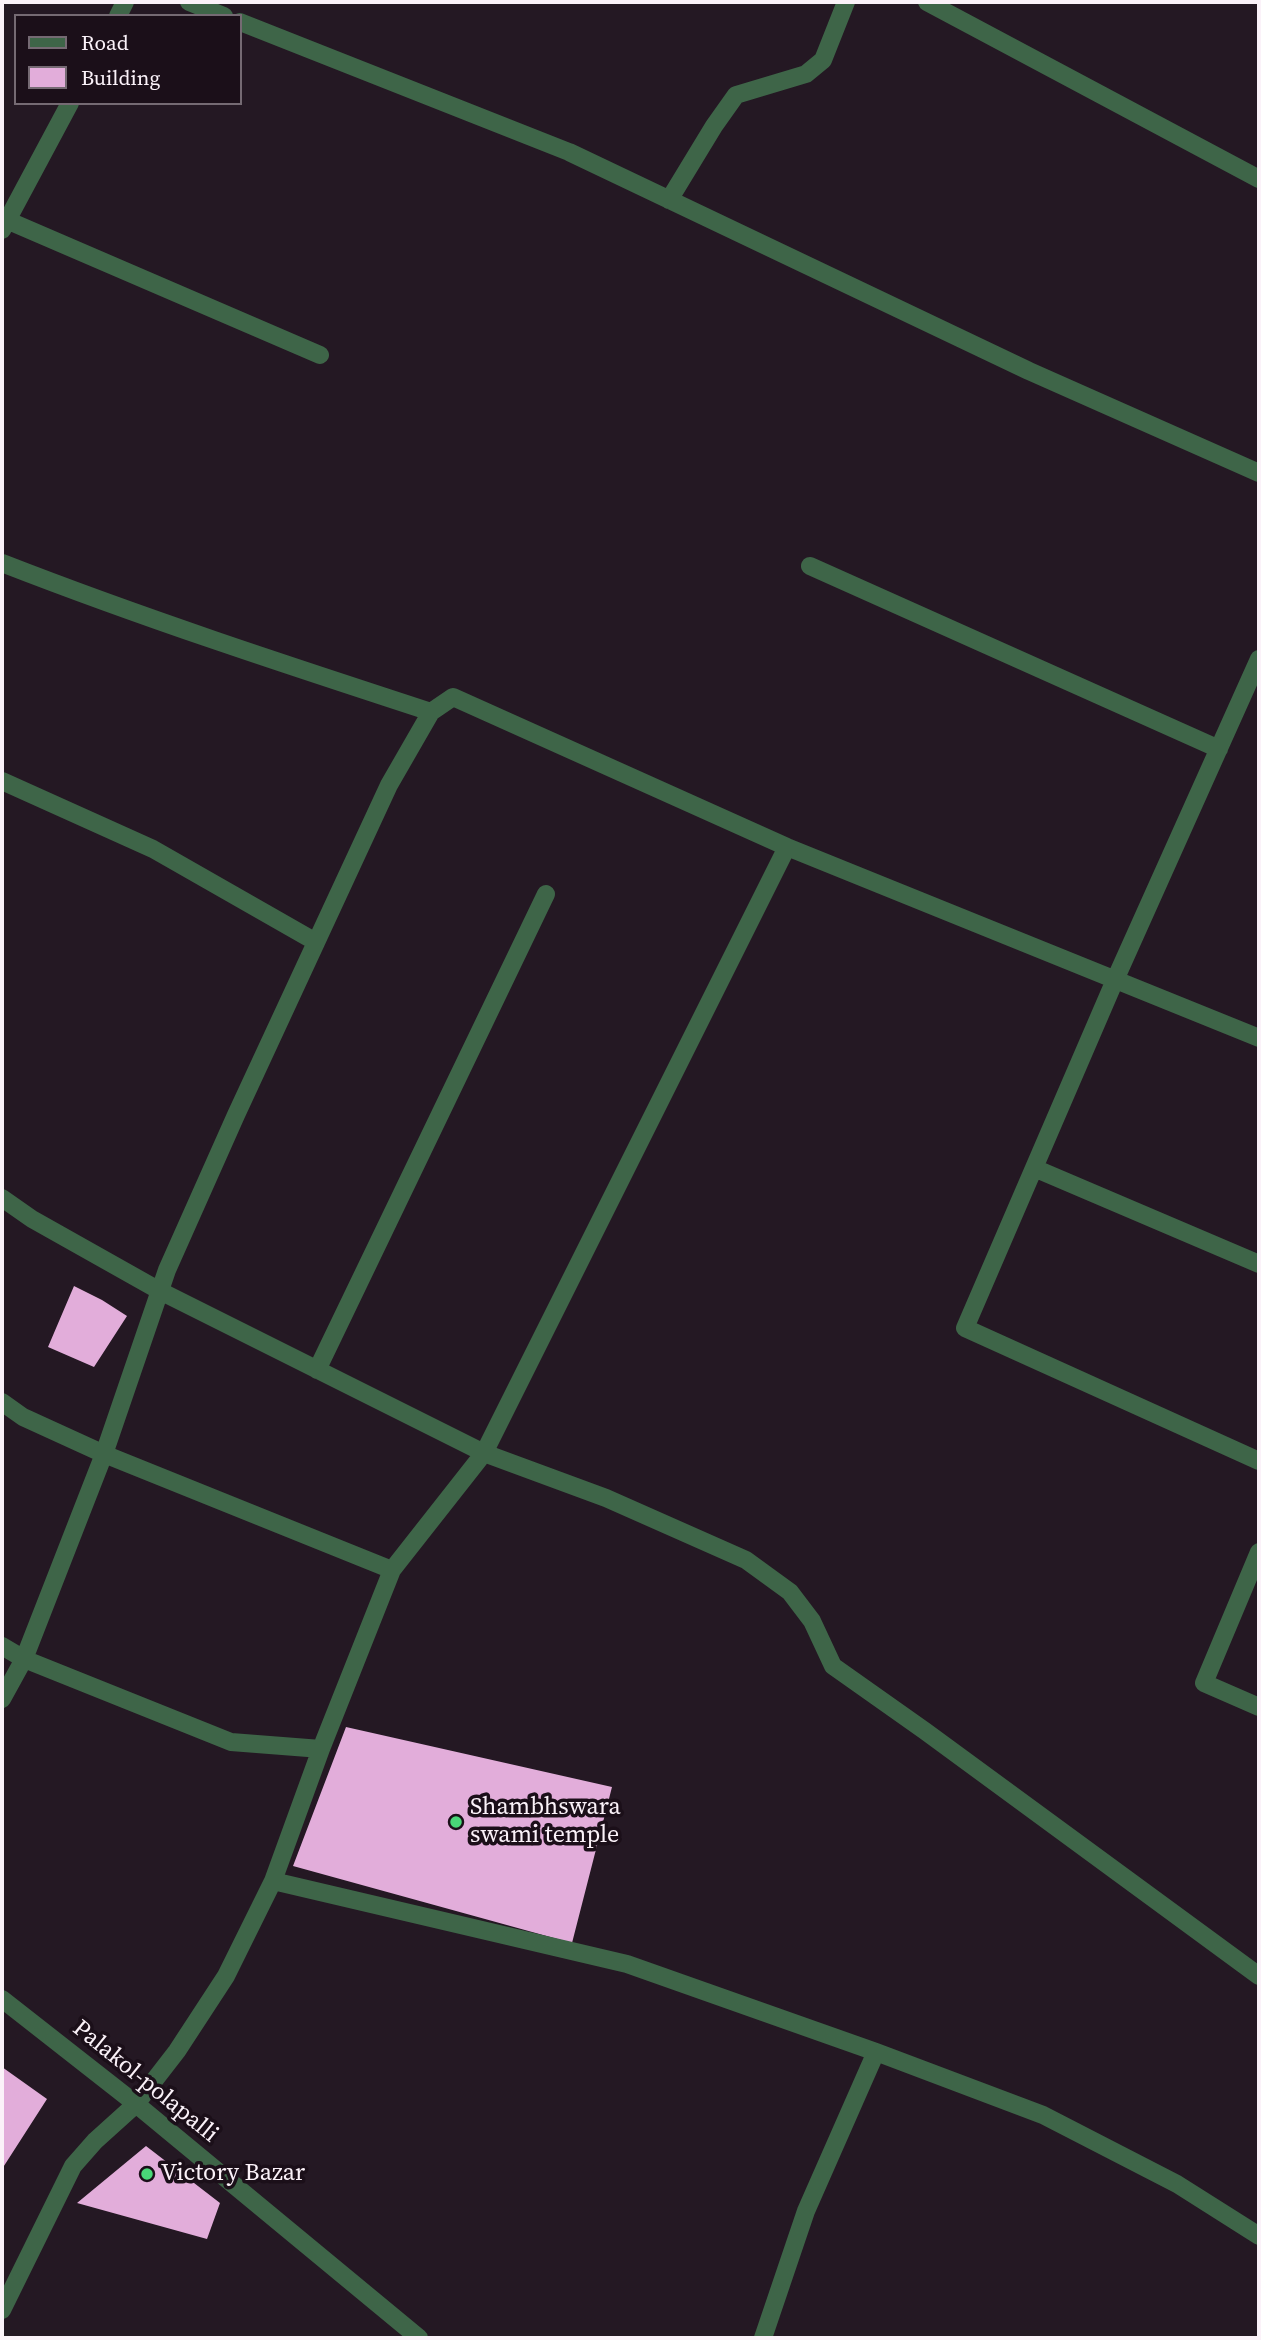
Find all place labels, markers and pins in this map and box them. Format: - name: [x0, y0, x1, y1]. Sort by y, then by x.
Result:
- place label: Shambhswara swami temple: [470, 1794, 621, 1850]
- marker: Shambhswara swami temple: [448, 1814, 464, 1830]
- place label: Victory Bazar: [161, 2160, 305, 2188]
- marker: Victory Bazar: [139, 2166, 155, 2182]

